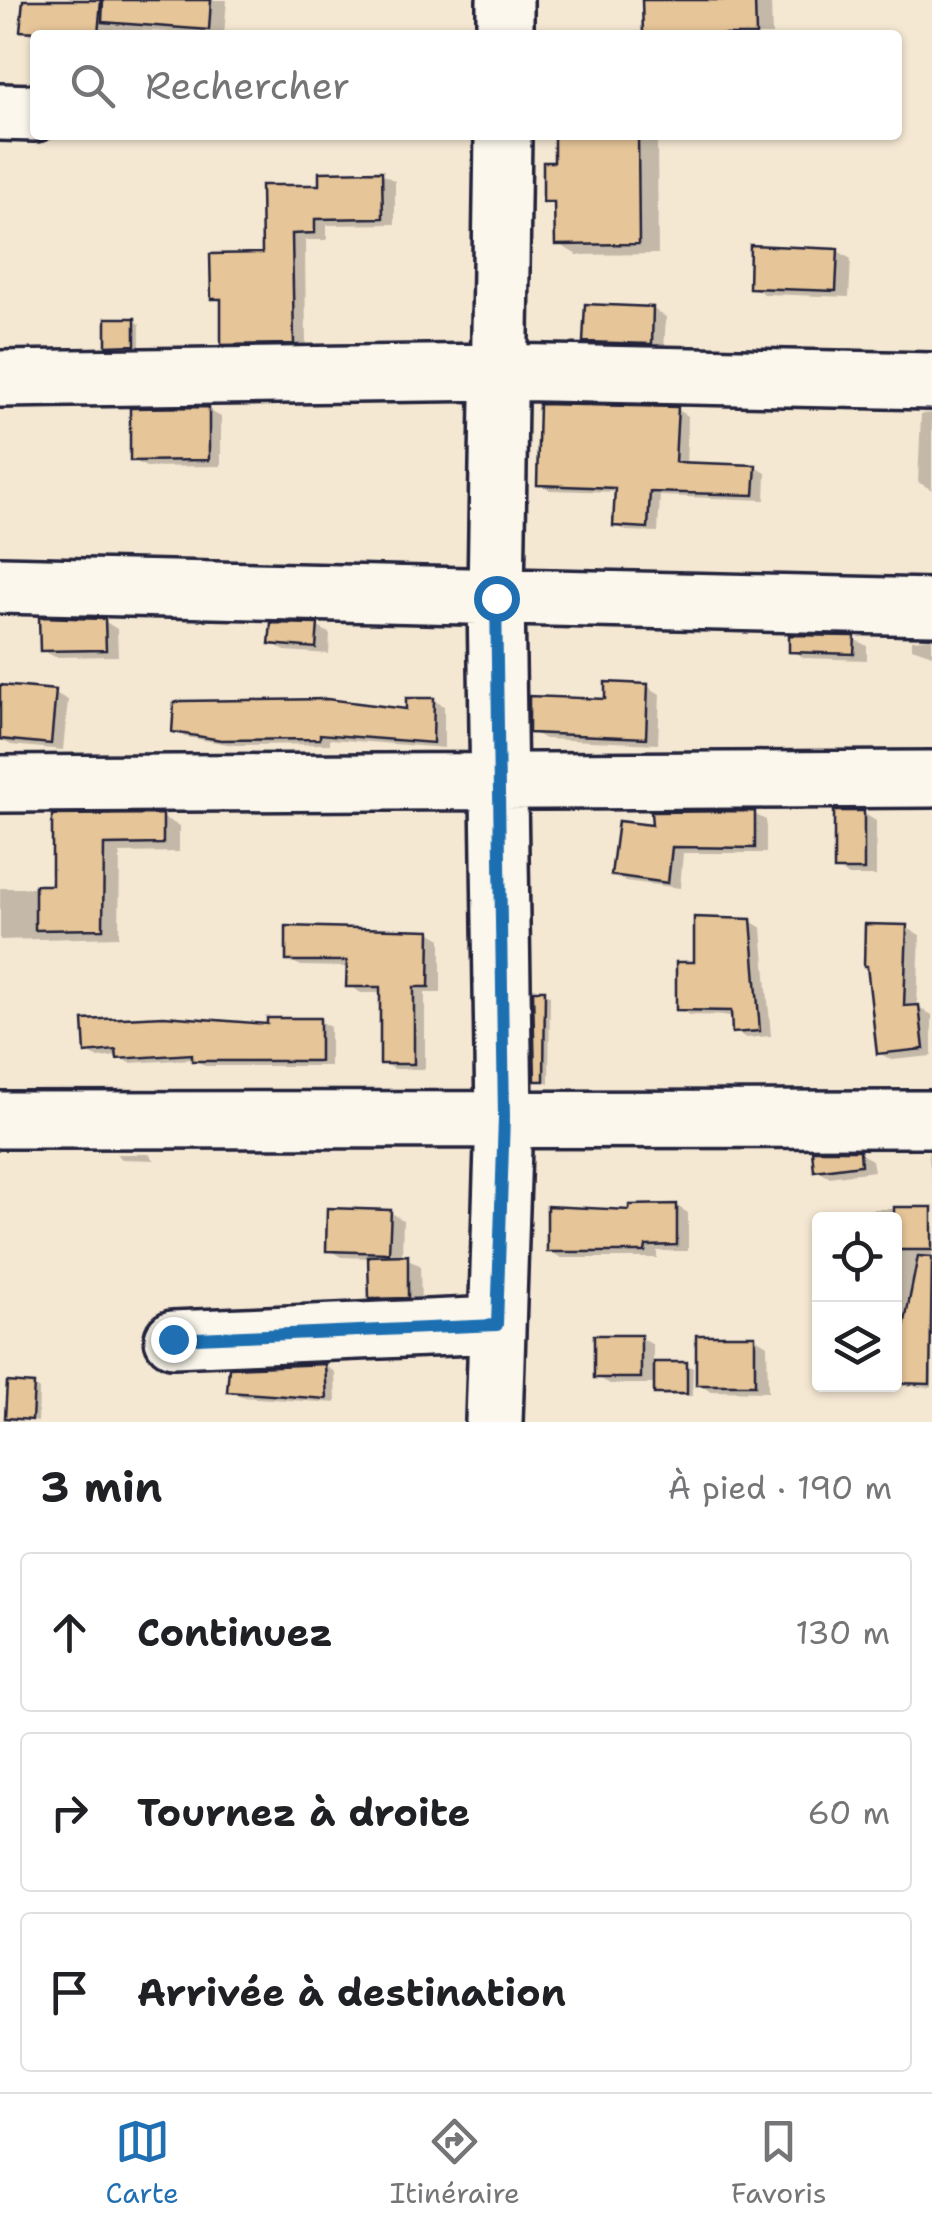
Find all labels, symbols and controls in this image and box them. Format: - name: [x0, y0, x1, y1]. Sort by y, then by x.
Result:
- search box: [30, 30, 902, 140]
- icon: search: [65, 58, 120, 113]
- text: Rechercher: [145, 60, 350, 111]
- route start: [474, 576, 520, 622]
- map controls: [812, 1212, 902, 1392]
- button: locate: [812, 1212, 902, 1302]
- button: layers: [812, 1302, 902, 1392]
- route end: [151, 1317, 197, 1363]
- text: 3 min: [40, 1459, 162, 1515]
- text: À pied · 190 m: [668, 1466, 892, 1509]
- icon: ahead: [42, 1605, 97, 1660]
- text: Continuez: [137, 1607, 333, 1658]
- text: 130 m: [795, 1611, 890, 1654]
- icon: right: [42, 1785, 97, 1840]
- text: Tournez à droite: [137, 1787, 470, 1838]
- text: 60 m: [808, 1791, 890, 1834]
- icon: arrive: [42, 1965, 97, 2020]
- text: Arrivée à destination: [137, 1967, 566, 2018]
- tab: Carte: [105, 2114, 179, 2212]
- tab: Itinéraire: [390, 2114, 520, 2212]
- tab: Favoris: [731, 2114, 827, 2212]

